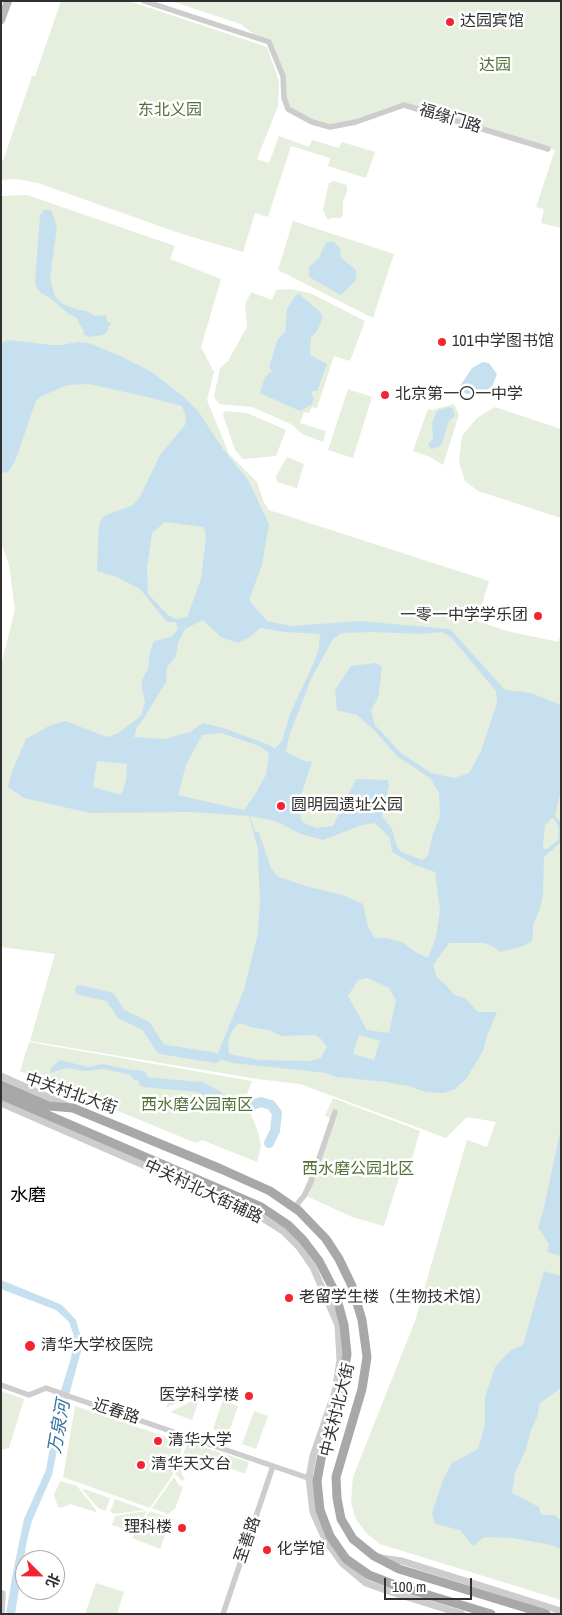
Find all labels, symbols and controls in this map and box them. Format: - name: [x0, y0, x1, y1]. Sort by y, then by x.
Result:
- place label: 达园宾馆: [460, 12, 524, 32]
- marker: 达园宾馆: [444, 16, 456, 28]
- park label: 达园: [479, 56, 511, 76]
- street label: 福缘门路: [417, 100, 483, 138]
- park label: 东北义园: [138, 101, 202, 121]
- place label: 101中学图书馆: [452, 332, 554, 352]
- marker: 101中学图书馆: [436, 336, 448, 348]
- place label: 北京第一〇一中学: [395, 385, 523, 405]
- marker: 北京第一〇一中学: [379, 389, 391, 401]
- place label: 一零一中学学乐团: [400, 606, 528, 626]
- marker: 一零一中学学乐团: [532, 610, 544, 622]
- place label: 圆明园遗址公园: [291, 796, 403, 816]
- marker: 圆明园遗址公园: [275, 800, 287, 812]
- street label: 中关村北大街: [22, 1069, 120, 1119]
- park label: 西水磨公园南区: [141, 1096, 253, 1116]
- street label: 中关村北大街辅路: [141, 1156, 265, 1228]
- park label: 西水磨公园北区: [302, 1160, 414, 1180]
- district label: 水磨: [10, 1185, 46, 1207]
- place label: 老留学生楼（生物技术馆）: [299, 1288, 491, 1308]
- marker: 老留学生楼（生物技术馆）: [283, 1292, 295, 1304]
- place label: 清华大学校医院: [41, 1336, 153, 1356]
- marker: 清华大学校医院: [23, 1339, 37, 1353]
- street label: 中关村北大街: [317, 1361, 359, 1459]
- place label: 医学科学楼: [159, 1386, 239, 1406]
- marker: 医学科学楼: [243, 1390, 255, 1402]
- street label: 近春路: [90, 1395, 142, 1429]
- water label: 万泉河: [45, 1399, 75, 1455]
- place label: 清华大学: [168, 1431, 232, 1451]
- marker: 清华大学: [152, 1435, 164, 1447]
- place label: 清华天文台: [151, 1455, 231, 1475]
- marker: 清华天文台: [135, 1459, 147, 1471]
- street label: 至善路: [231, 1514, 265, 1566]
- place label: 理科楼: [124, 1518, 172, 1538]
- marker: 理科楼: [176, 1522, 188, 1534]
- place label: 化学馆: [277, 1540, 325, 1560]
- marker: 化学馆: [261, 1544, 273, 1556]
- north arrow: [15, 1550, 65, 1600]
- scale bar: [387, 1568, 474, 1600]
- text: 北: [42, 1571, 64, 1590]
- text: 100 m: [392, 1576, 426, 1597]

